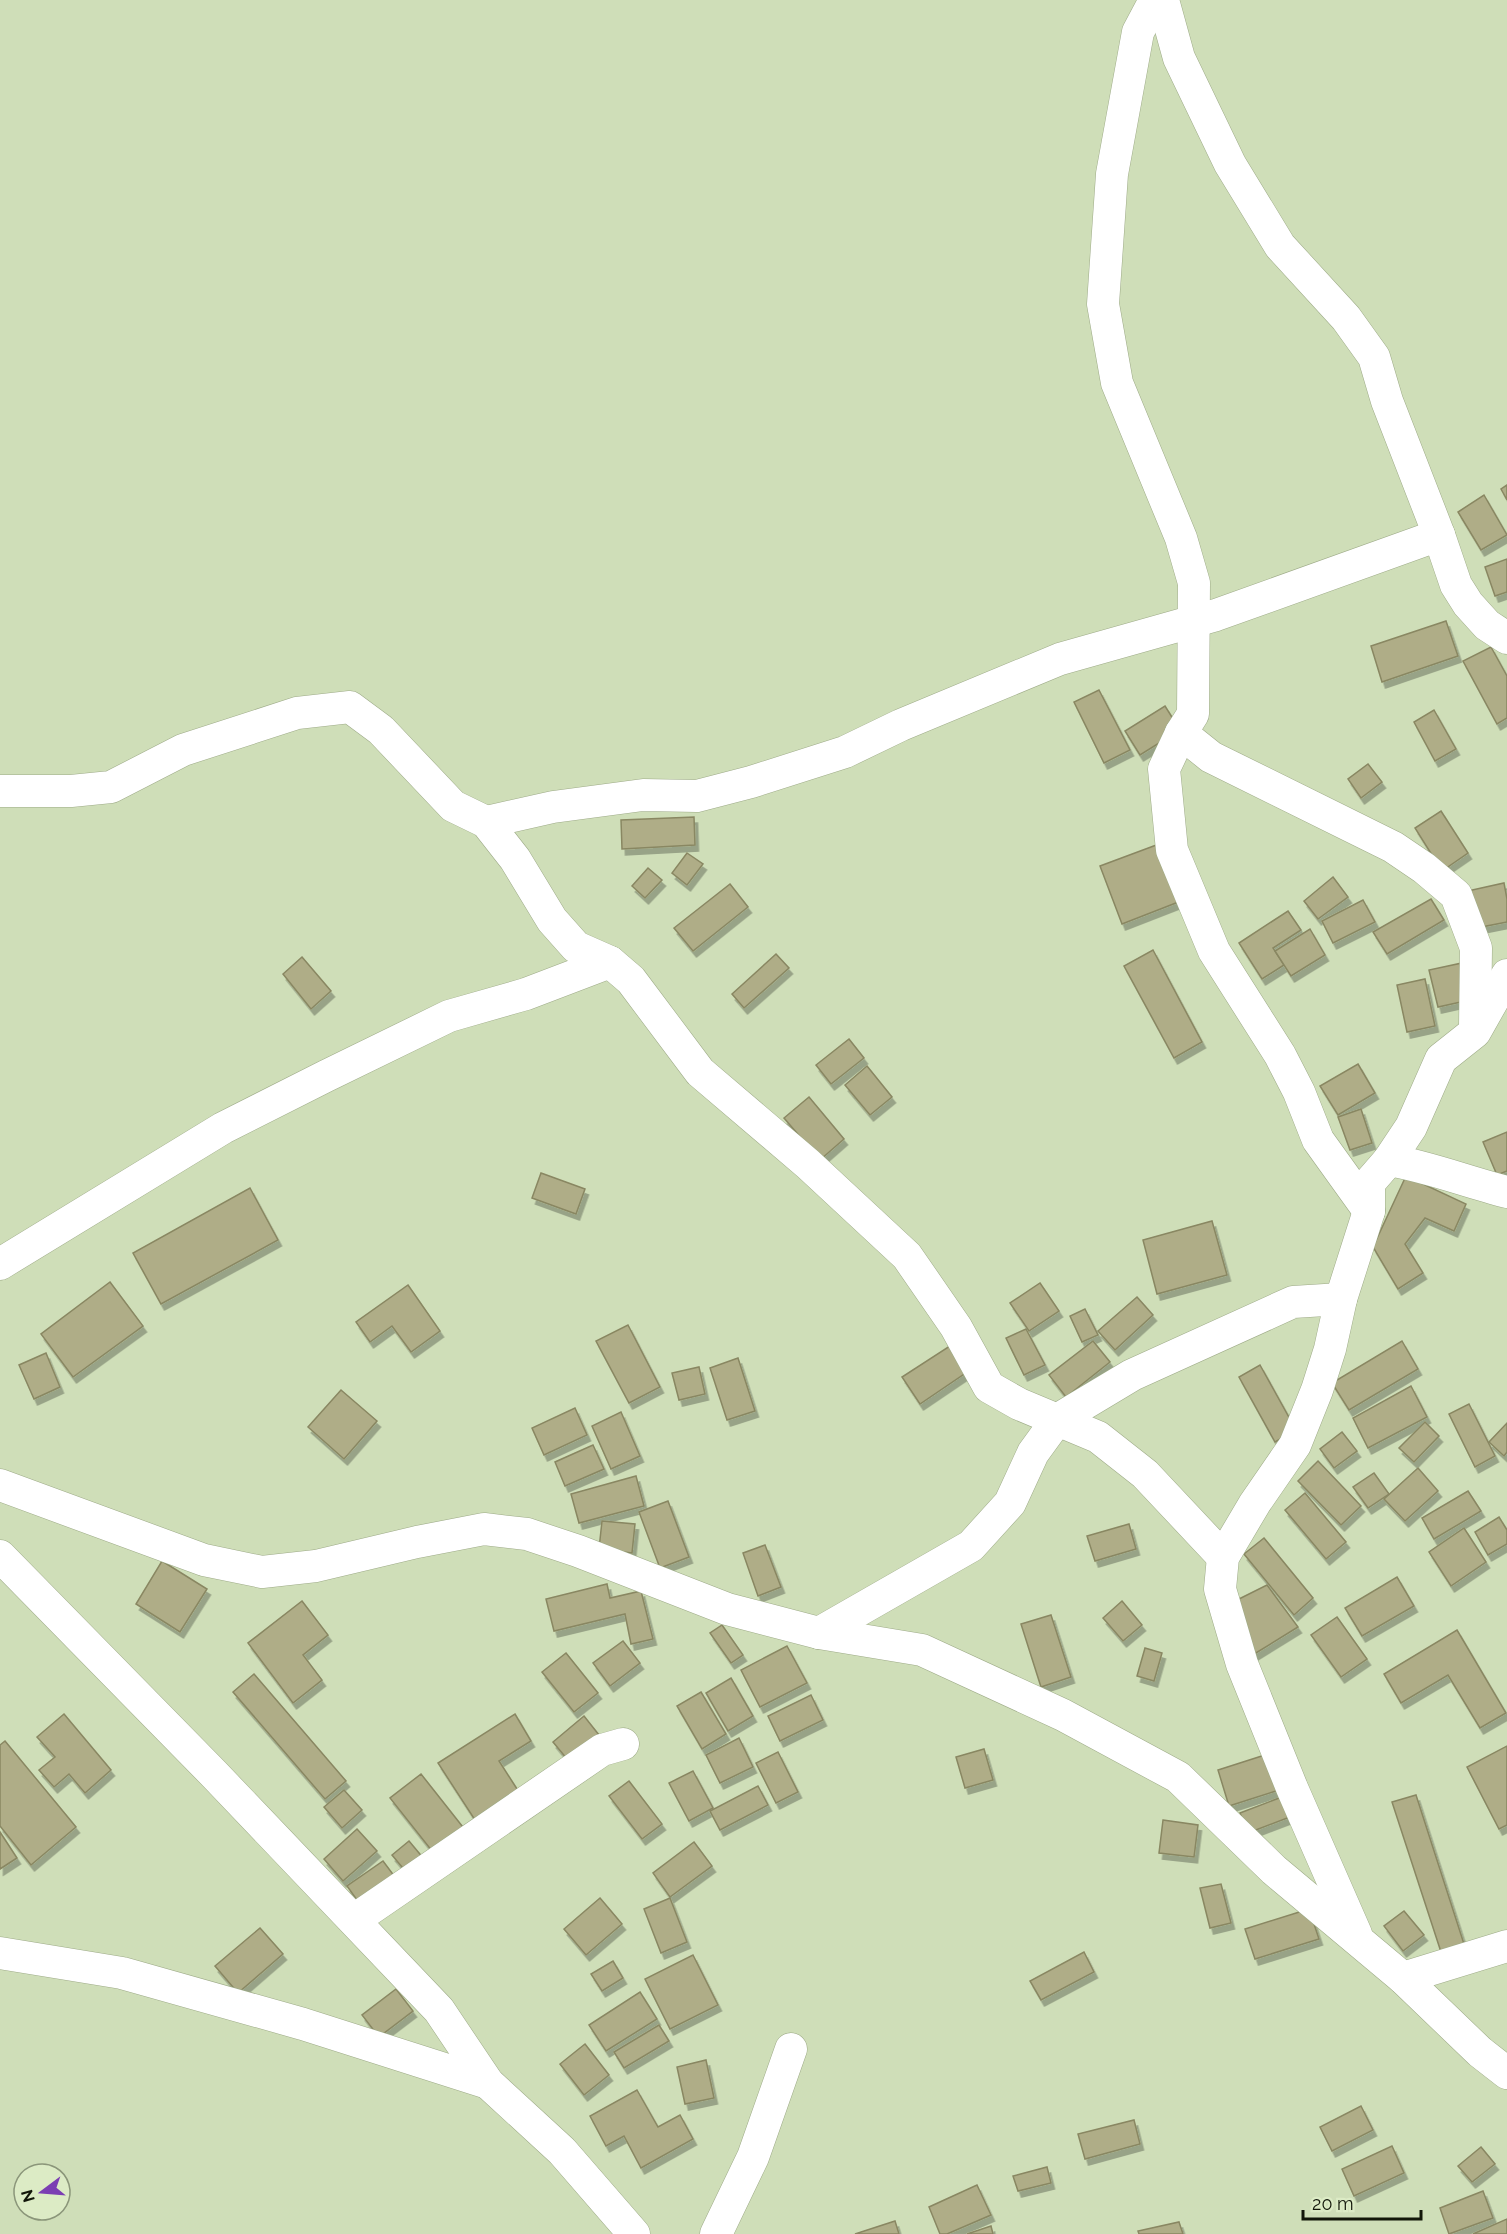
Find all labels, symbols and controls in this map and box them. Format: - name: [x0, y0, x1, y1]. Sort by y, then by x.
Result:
- north arrow: [12, 2162, 72, 2222]
- scale bar: [1303, 2183, 1422, 2221]
- text: N: [17, 2188, 39, 2204]
- text: 20 m: [1312, 2193, 1354, 2214]

